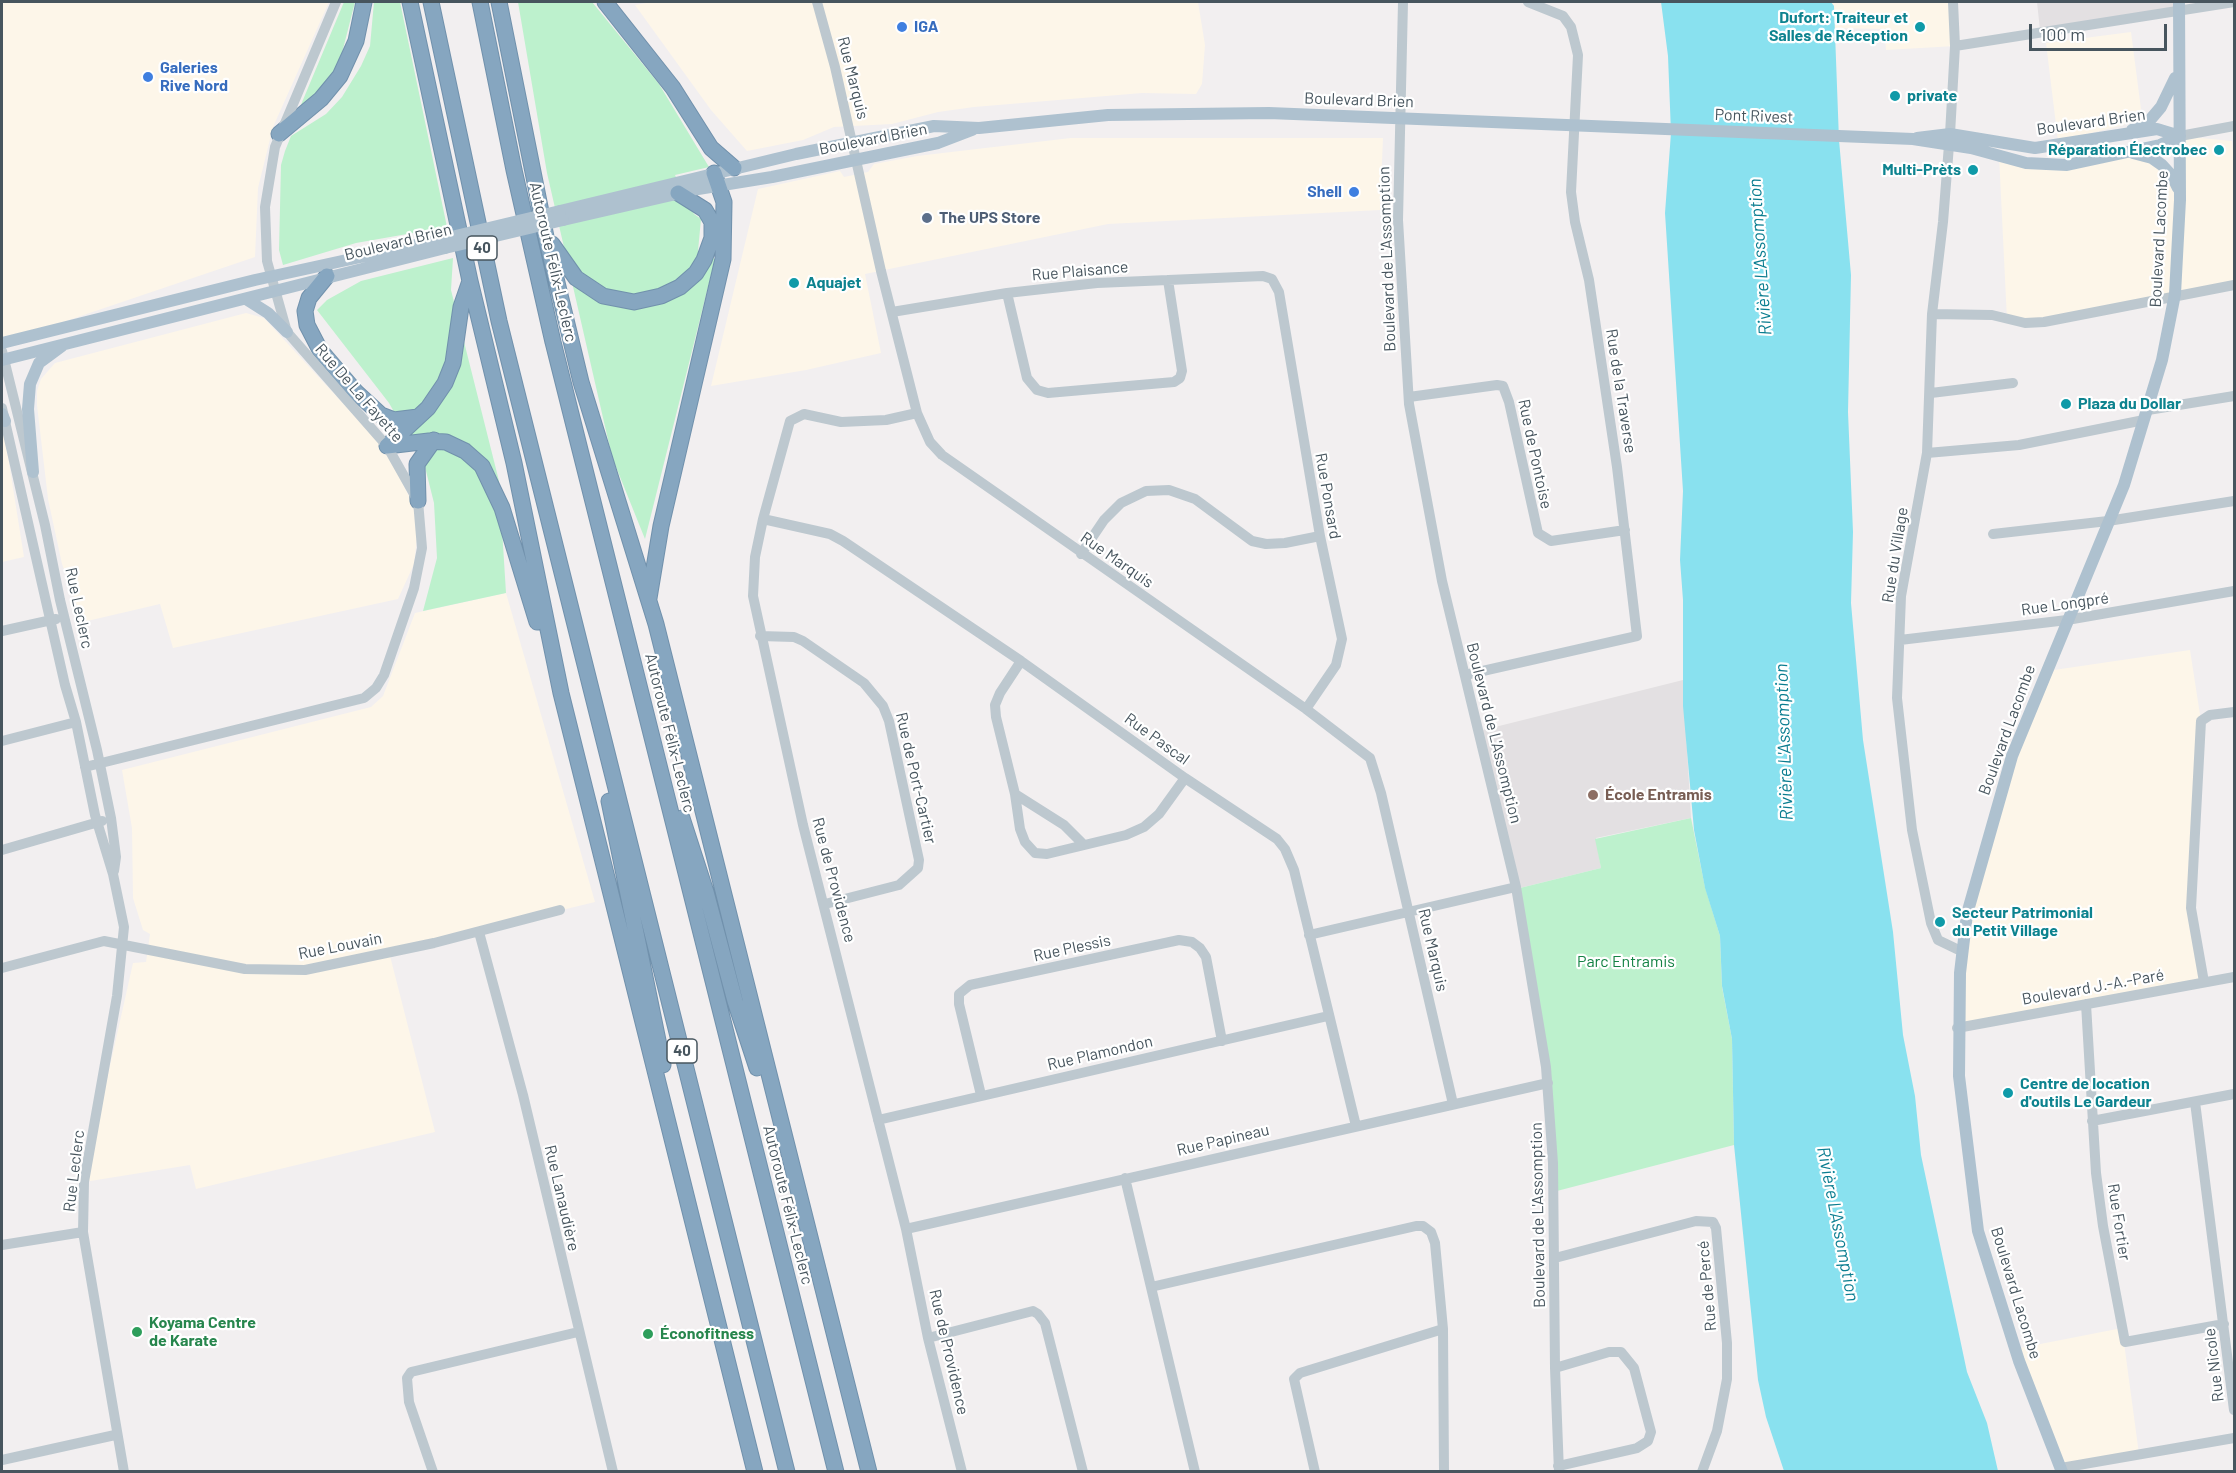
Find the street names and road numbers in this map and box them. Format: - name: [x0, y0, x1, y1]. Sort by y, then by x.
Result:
- street label: Rue Marquis: [833, 35, 873, 121]
- street label: Boulevard Brien: [1304, 88, 1414, 112]
- street label: Pont Rivest: [1714, 105, 1794, 127]
- street label: Boulevard Brien: [2035, 105, 2147, 139]
- street label: Boulevard Brien: [817, 119, 929, 159]
- street label: Boulevard de L'Assomption: [1374, 166, 1400, 352]
- street label: Boulevard Lacombe: [2146, 170, 2172, 308]
- street label: Autoroute Félix-Leclerc: [525, 180, 581, 344]
- street label: Boulevard Brien: [342, 219, 454, 265]
- road number: 40: [467, 236, 497, 260]
- street label: Rue Plaisance: [1031, 257, 1129, 285]
- street label: Rue de la Traverse: [1602, 327, 1640, 455]
- street label: Rue De La Fayette: [311, 340, 407, 446]
- street label: Rue de Pontoise: [1514, 397, 1556, 511]
- street label: Rue Ponsard: [1311, 452, 1345, 540]
- street label: Rue du Village: [1878, 506, 1912, 604]
- street label: Rue Marquis: [1077, 528, 1157, 592]
- street label: Rue Leclerc: [61, 566, 97, 650]
- street label: Rue Longpré: [2020, 588, 2110, 620]
- street label: Boulevard de L'Assomption: [1462, 641, 1526, 825]
- street label: Autoroute Félix-Leclerc: [641, 651, 699, 815]
- street label: Boulevard Lacombe: [1975, 662, 2039, 798]
- street label: Rue Pascal: [1121, 709, 1193, 769]
- street label: Rue de Port-Cartier: [892, 710, 940, 846]
- street label: Rue de Providence: [808, 815, 860, 945]
- street label: Rue Marquis: [1414, 907, 1452, 993]
- street label: Rue Louvain: [297, 928, 383, 964]
- street label: Rue Plessis: [1032, 930, 1112, 966]
- street label: Boulevard J.-A.-Paré: [2020, 965, 2166, 1009]
- street label: Rue Plamondon: [1045, 1032, 1155, 1074]
- road number: 40: [667, 1039, 697, 1063]
- street label: Rue Papineau: [1175, 1120, 1271, 1160]
- street label: Boulevard de L'Assomption: [1527, 1122, 1549, 1308]
- street label: Autoroute Félix-Leclerc: [759, 1123, 817, 1287]
- street label: Rue Leclerc: [59, 1129, 89, 1213]
- street label: Rue Lanaudière: [540, 1143, 584, 1253]
- street label: Rue Fortier: [2103, 1182, 2135, 1262]
- street label: Boulevard Lacombe: [1987, 1225, 2045, 1361]
- street label: Rue de Percé: [1693, 1240, 1721, 1332]
- street label: Rue de Providence: [925, 1287, 973, 1417]
- street label: Rue Nicole: [2200, 1327, 2228, 1403]

